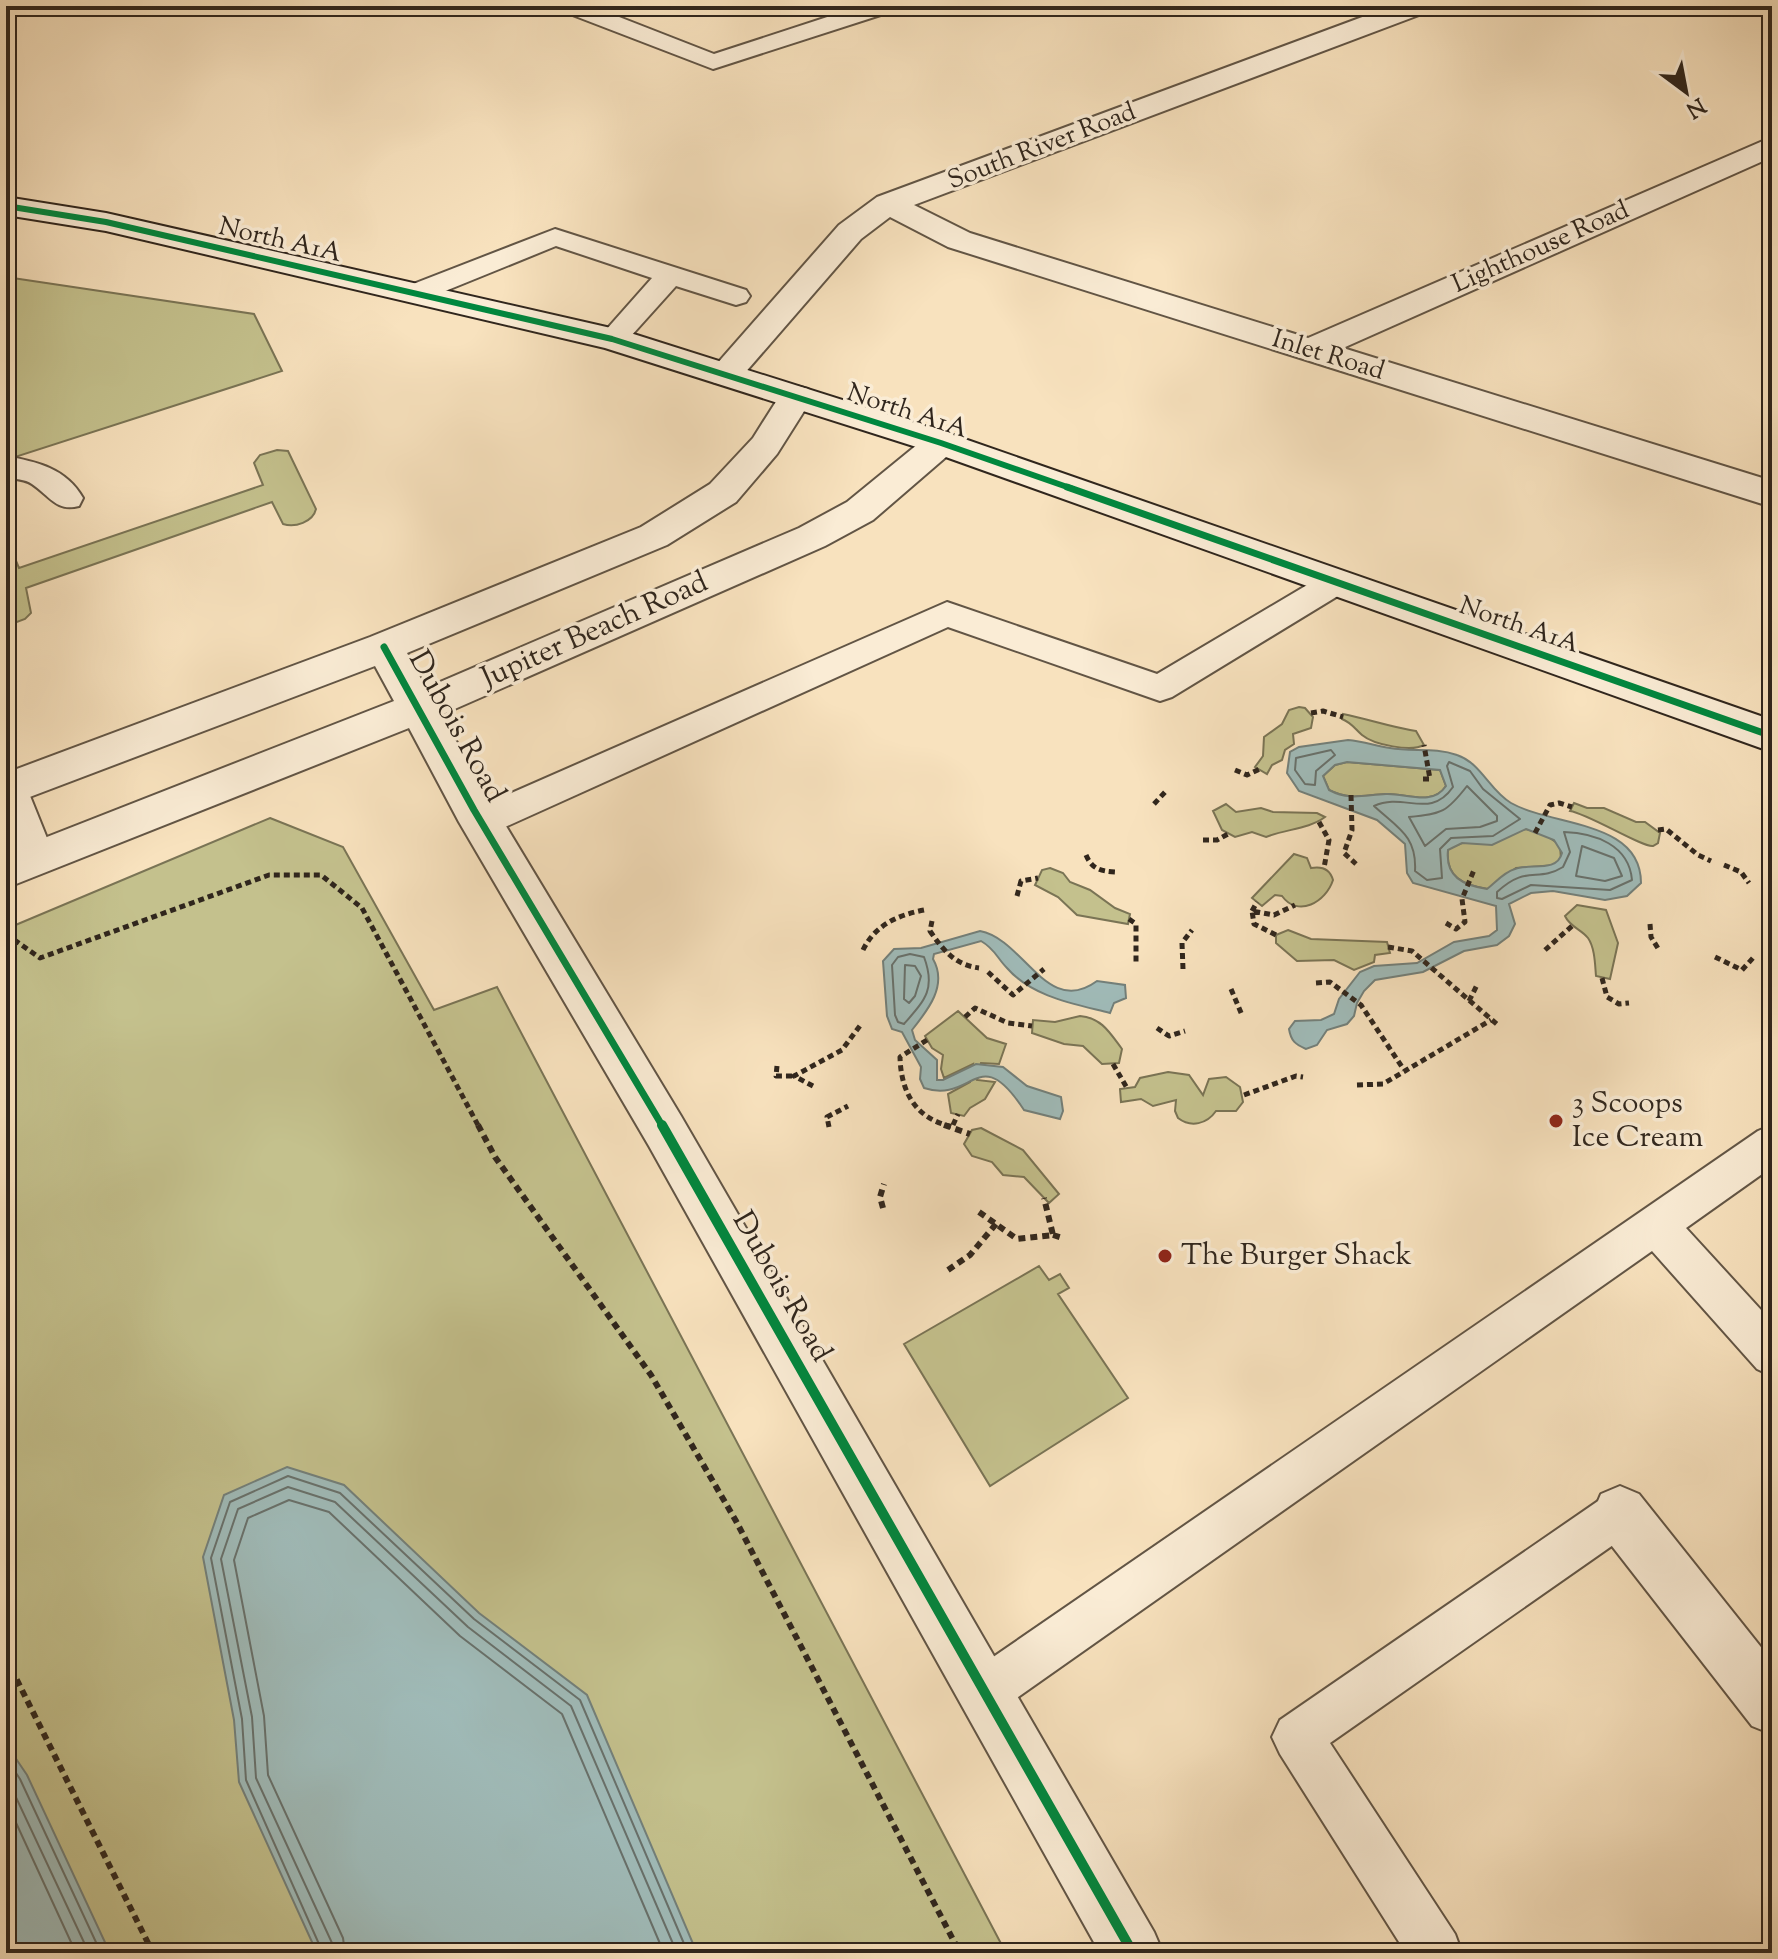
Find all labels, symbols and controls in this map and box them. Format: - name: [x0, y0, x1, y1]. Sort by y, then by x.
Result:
- north arrow: [1646, 52, 1726, 132]
- text: N: [1679, 88, 1711, 125]
- street label: South River Road: [942, 94, 1142, 200]
- street label: Lighthouse Road: [1447, 192, 1636, 304]
- street label: North A1A: [215, 209, 345, 273]
- street label: Inlet Road: [1267, 321, 1389, 391]
- street label: North A1A: [842, 375, 972, 449]
- street label: Jupiter Beach Road: [473, 562, 715, 701]
- street label: North A1A: [1454, 588, 1584, 664]
- street label: Dubois Road: [397, 643, 515, 811]
- place label: 3 Scoops Ice Cream: [1572, 1083, 1704, 1160]
- marker: 3 Scoops Ice Cream: [1547, 1112, 1565, 1130]
- street label: Dubois Road: [720, 1204, 842, 1370]
- place label: The Burger Shack: [1181, 1235, 1412, 1278]
- marker: The Burger Shack: [1156, 1247, 1174, 1265]

